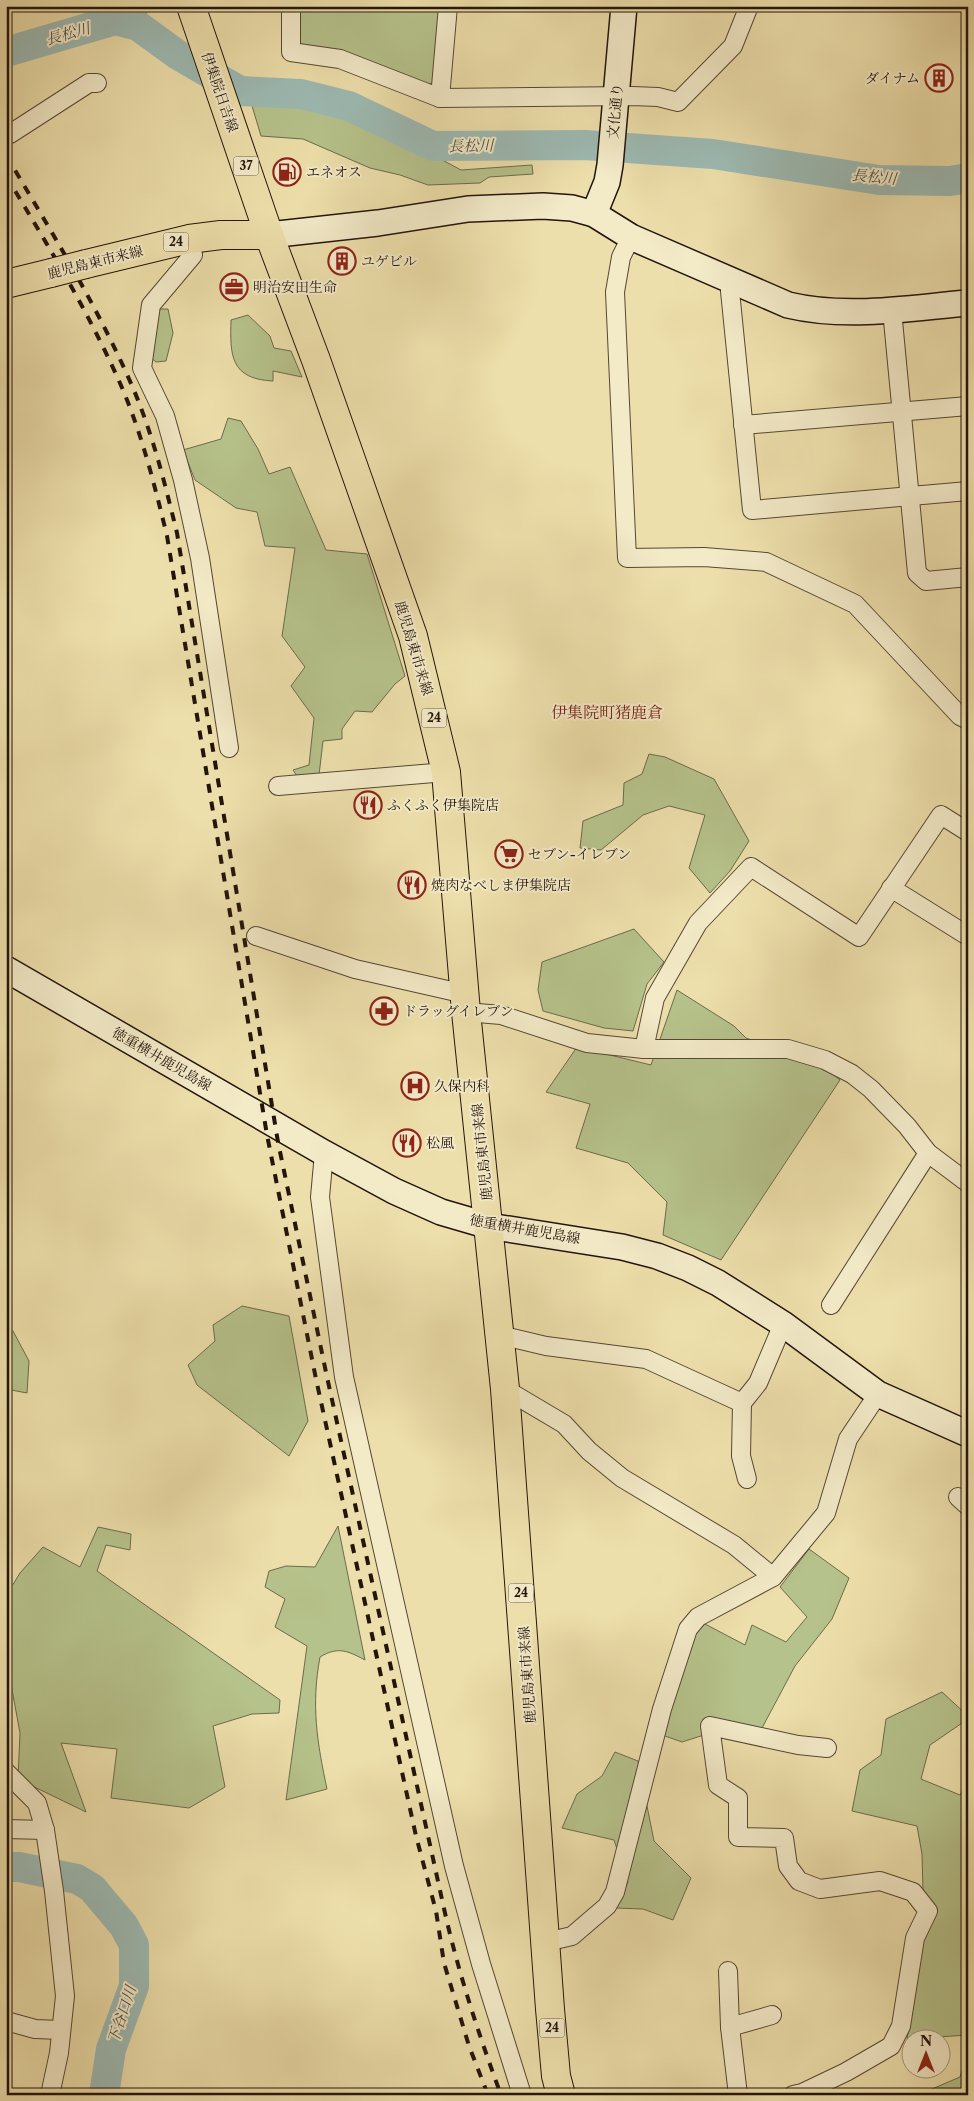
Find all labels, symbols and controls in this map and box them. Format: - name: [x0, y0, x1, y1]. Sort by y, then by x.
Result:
- water label: 長松川: [44, 18, 94, 49]
- street label: 伊集院日吉線: [198, 49, 242, 135]
- building icon: ダイナム: [924, 63, 954, 93]
- place label: ダイナム: [865, 69, 920, 87]
- street label: 文化通り: [604, 82, 626, 140]
- water label: 長松川: [448, 136, 496, 155]
- road number: 37: [234, 157, 258, 176]
- fuel station icon: エネオス: [272, 157, 302, 187]
- place label: エネオス: [306, 163, 362, 181]
- water label: 長松川: [851, 165, 899, 188]
- road number: 24: [164, 232, 188, 252]
- street label: 鹿児島東市来線: [45, 241, 145, 283]
- building icon: ユゲビル: [327, 246, 357, 276]
- place label: ユゲビル: [361, 252, 417, 270]
- office icon: 明治安田生命: [219, 272, 249, 302]
- place label: 明治安田生命: [253, 278, 337, 296]
- street label: 鹿児島東市来線: [391, 599, 437, 697]
- district label: 伊集院町猪鹿倉: [551, 702, 663, 722]
- road number: 24: [422, 708, 446, 728]
- restaurant icon: ふくふく伊集院店: [353, 790, 383, 820]
- place label: ふくふく伊集院店: [387, 796, 499, 814]
- supermarket icon: セブン-イレブン: [494, 839, 524, 869]
- place label: セブン-イレブン: [528, 845, 631, 863]
- restaurant icon: 焼肉なべしま伊集院店: [397, 870, 427, 900]
- place label: 焼肉なべしま伊集院店: [431, 876, 571, 894]
- pharmacy icon: ドラッグイレブン: [369, 996, 399, 1026]
- place label: ドラッグイレブン: [403, 1002, 513, 1020]
- street label: 徳重横井鹿児島線: [109, 1023, 215, 1095]
- hospital icon: 久保内科: [400, 1071, 430, 1101]
- place label: 久保内科: [434, 1077, 490, 1095]
- street label: 鹿児島東市来線: [468, 1102, 496, 1202]
- restaurant icon: 松風: [392, 1128, 422, 1158]
- place label: 松風: [426, 1134, 454, 1152]
- street label: 徳重横井鹿児島線: [468, 1210, 582, 1248]
- road number: 24: [508, 1584, 534, 1602]
- street label: 鹿児島東市来線: [515, 1625, 539, 1725]
- water label: 下谷口川: [103, 1981, 140, 2046]
- road number: 24: [540, 2019, 564, 2038]
- north arrow: [902, 2028, 952, 2078]
- text: N: [920, 2032, 932, 2050]

